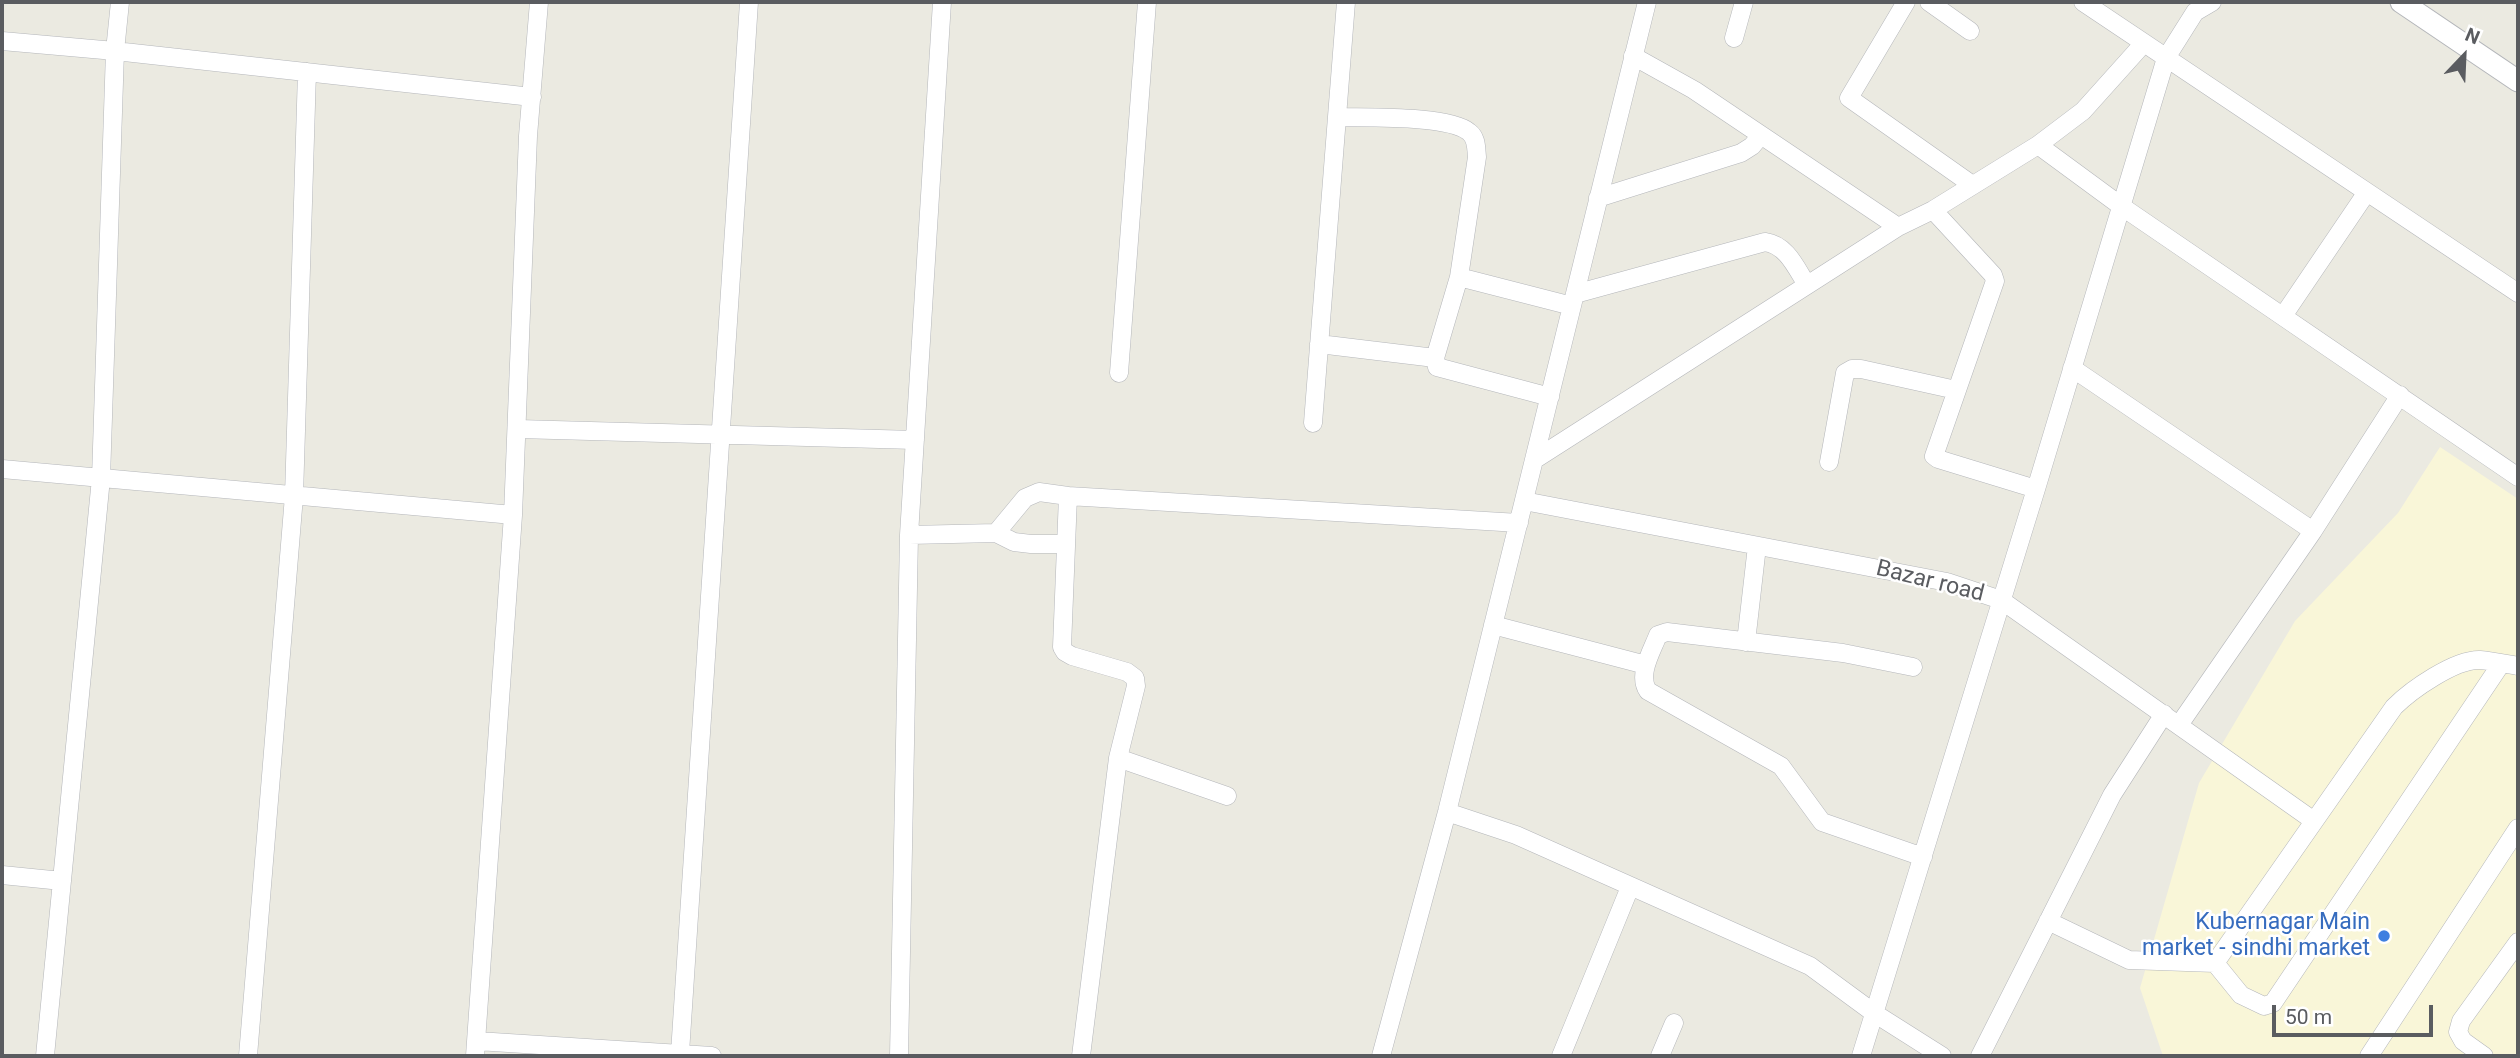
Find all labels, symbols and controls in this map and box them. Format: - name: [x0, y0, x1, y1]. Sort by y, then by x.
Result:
- north arrow: [2429, 21, 2499, 91]
- text: N: [2462, 23, 2483, 49]
- street label: Bazar road: [1873, 555, 1987, 609]
- place label: Kubernagar Main market - sindhi market: [2142, 909, 2370, 963]
- marker: Kubernagar Main market - sindhi market: [2376, 928, 2392, 944]
- scale bar: [2275, 992, 2436, 1036]
- text: 50 m: [2285, 1005, 2332, 1029]

